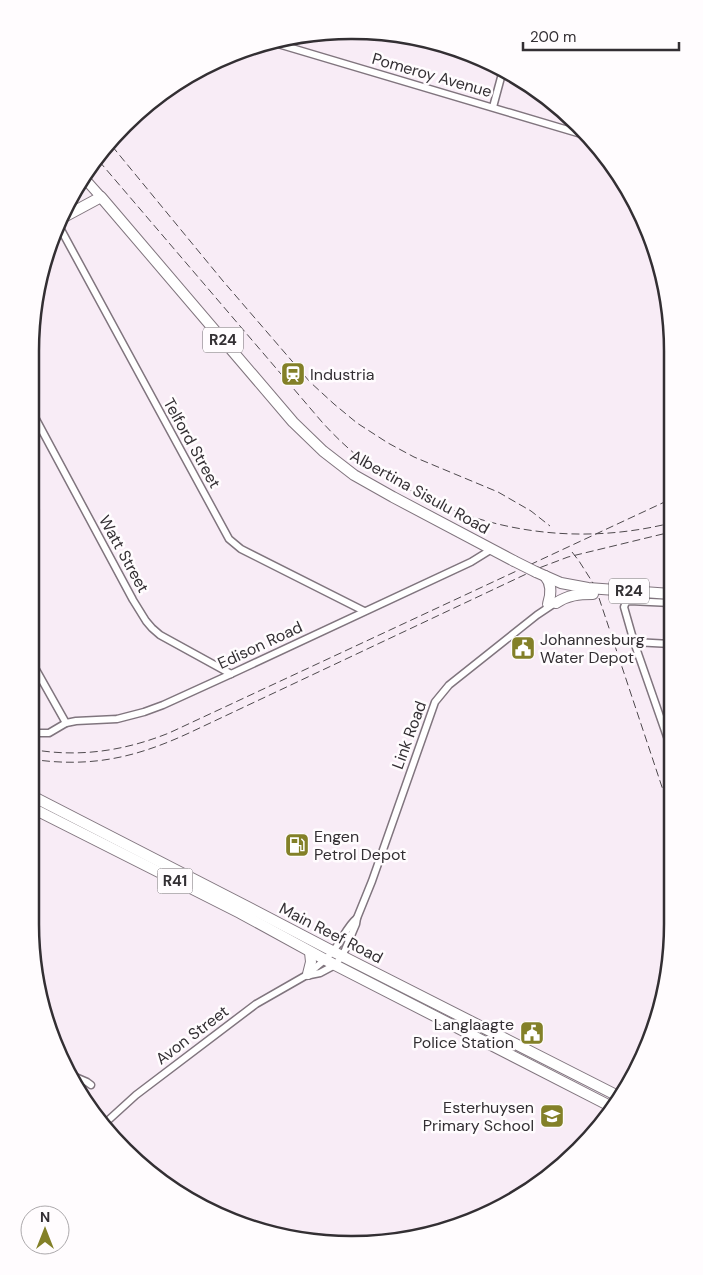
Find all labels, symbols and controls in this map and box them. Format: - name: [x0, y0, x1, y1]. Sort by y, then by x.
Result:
- scale bar: [523, 20, 679, 52]
- text: 200 m: [530, 27, 576, 47]
- street label: Pomeroy Avenue: [370, 48, 494, 102]
- road number: R24: [203, 328, 243, 352]
- station icon: Industria: [280, 361, 306, 387]
- place label: Industria: [310, 364, 375, 385]
- street label: Telford Street: [159, 394, 225, 492]
- street label: Albertina Sisulu Road: [347, 445, 493, 539]
- street label: Watt Street: [94, 512, 154, 596]
- road number: R24: [609, 578, 649, 604]
- street label: Edison Road: [214, 616, 306, 674]
- place label: Johannesburg Water Depot: [540, 629, 645, 668]
- public building icon: Johannesburg Water Depot: [510, 635, 536, 661]
- street label: Link Road: [387, 698, 431, 772]
- place label: Engen Petrol Depot: [314, 826, 406, 865]
- fuel station icon: Engen Petrol Depot: [284, 832, 310, 858]
- road number: R41: [158, 868, 192, 894]
- street label: Main Reef Road: [276, 898, 386, 968]
- street label: Avon Street: [151, 1001, 233, 1069]
- place label: Langlaagte Police Station: [413, 1014, 514, 1053]
- public building icon: Langlaagte Police Station: [519, 1020, 545, 1046]
- place label: Esterhuysen Primary School: [423, 1097, 534, 1136]
- school or university icon: Esterhuysen Primary School: [539, 1103, 565, 1129]
- north arrow: [20, 1205, 70, 1255]
- text: N: [40, 1208, 50, 1226]

